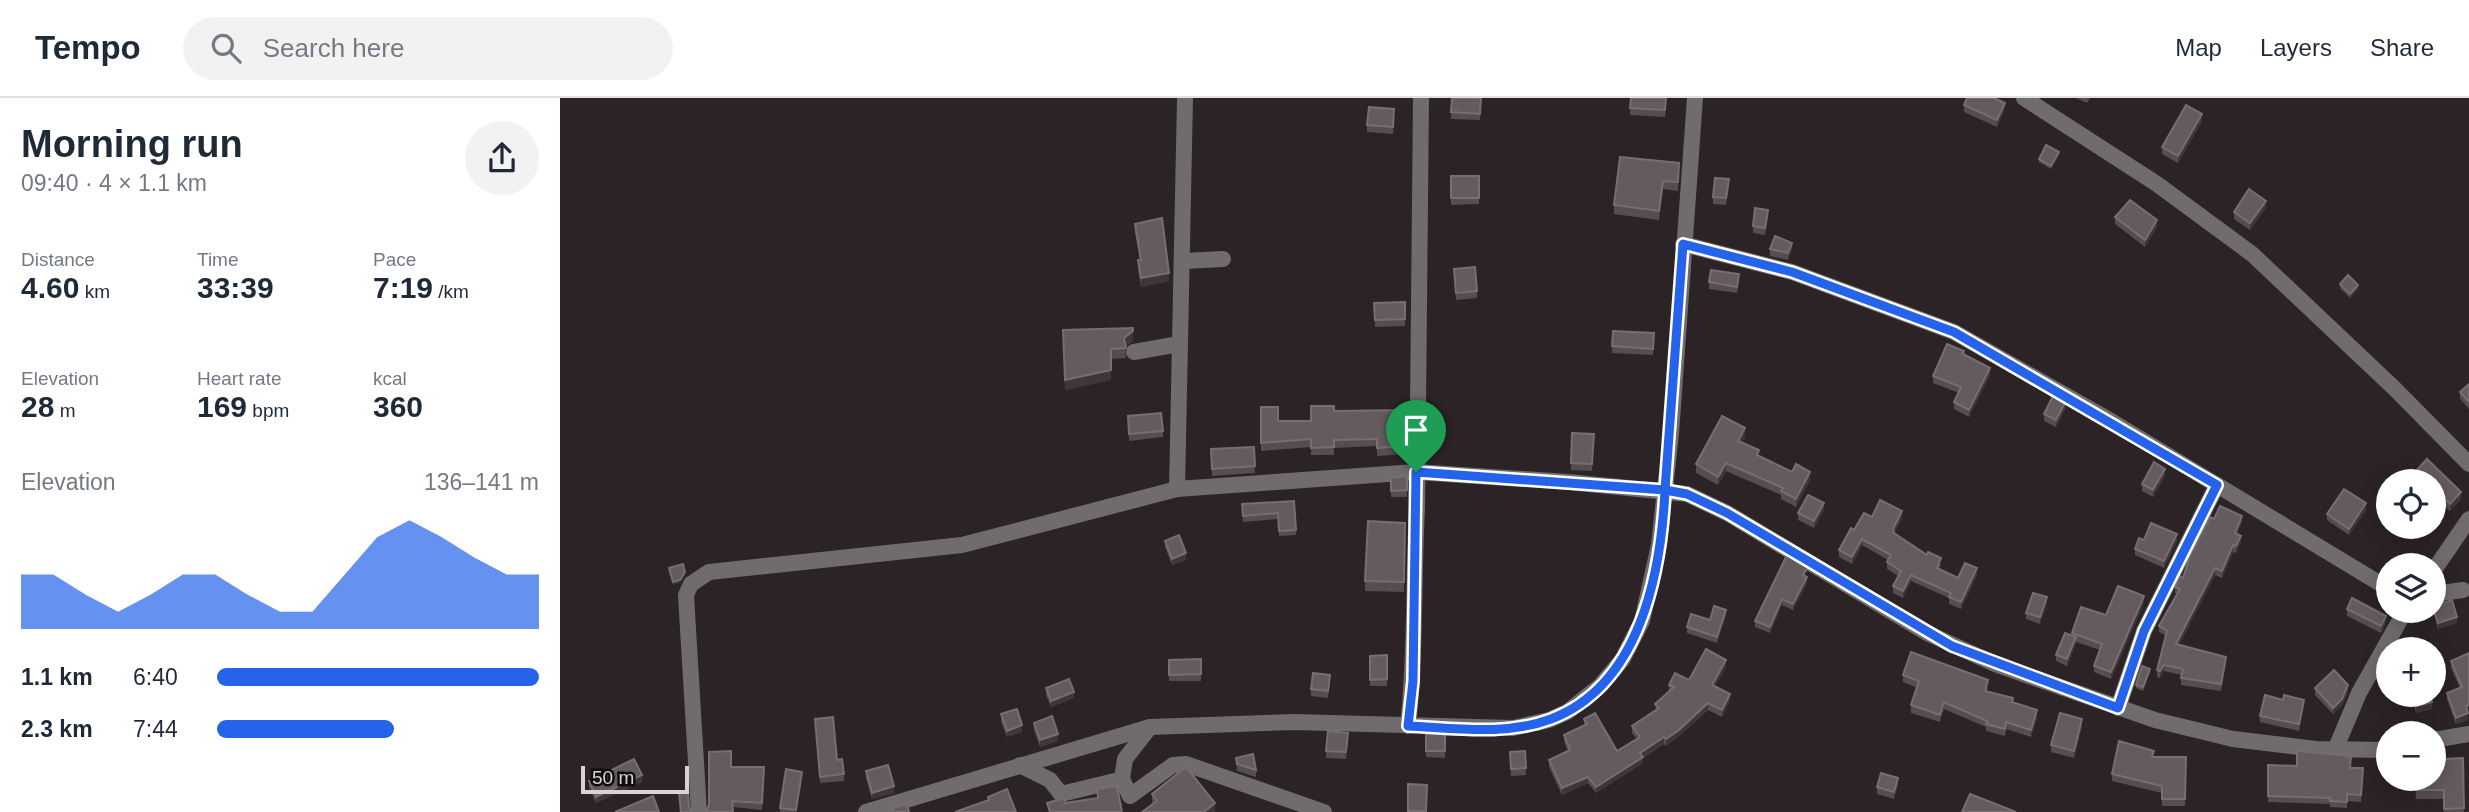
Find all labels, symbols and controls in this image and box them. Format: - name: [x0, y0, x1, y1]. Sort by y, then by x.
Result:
- search box: [183, 17, 673, 80]
- text: Tempo: [35, 29, 141, 66]
- icon: search: [207, 29, 245, 67]
- text: Search here: [263, 33, 404, 63]
- text: Map: [2175, 34, 2222, 61]
- text: Layers: [2260, 34, 2332, 61]
- text: Share: [2370, 34, 2434, 61]
- button: share: [465, 121, 539, 195]
- text: Morning run: [21, 123, 243, 165]
- text: 09:40 · 4 × 1.1 km: [21, 170, 207, 196]
- text: Distance: [21, 249, 95, 270]
- text: Time: [197, 249, 239, 270]
- text: Pace: [373, 249, 416, 270]
- text: 4.60: [21, 271, 79, 304]
- text: 33:39: [197, 271, 274, 304]
- text: 7:19: [373, 271, 433, 304]
- text: km: [79, 281, 110, 302]
- text: /km: [433, 281, 469, 302]
- text: Elevation: [21, 368, 99, 389]
- text: Heart rate: [197, 368, 281, 389]
- text: kcal: [373, 368, 407, 389]
- text: 28: [21, 390, 54, 423]
- text: 169: [197, 390, 247, 423]
- text: 360: [373, 390, 423, 423]
- text: m: [54, 400, 75, 421]
- text: bpm: [247, 400, 289, 421]
- pin: [1386, 400, 1446, 472]
- icon: arrive: [1397, 411, 1435, 449]
- text: Elevation: [21, 469, 116, 495]
- text: 136–141 m: [424, 469, 539, 495]
- map controls: [2376, 469, 2446, 791]
- button: locate: [2376, 469, 2446, 539]
- button: layers: [2376, 553, 2446, 623]
- button: +: [2376, 637, 2446, 707]
- text: 1.1 km: [21, 664, 93, 690]
- text: 6:40: [133, 664, 178, 690]
- text: 2.3 km: [21, 716, 93, 742]
- text: 7:44: [133, 716, 178, 742]
- button: −: [2376, 721, 2446, 791]
- scale bar: [581, 763, 690, 795]
- text: 50 m: [592, 767, 634, 788]

